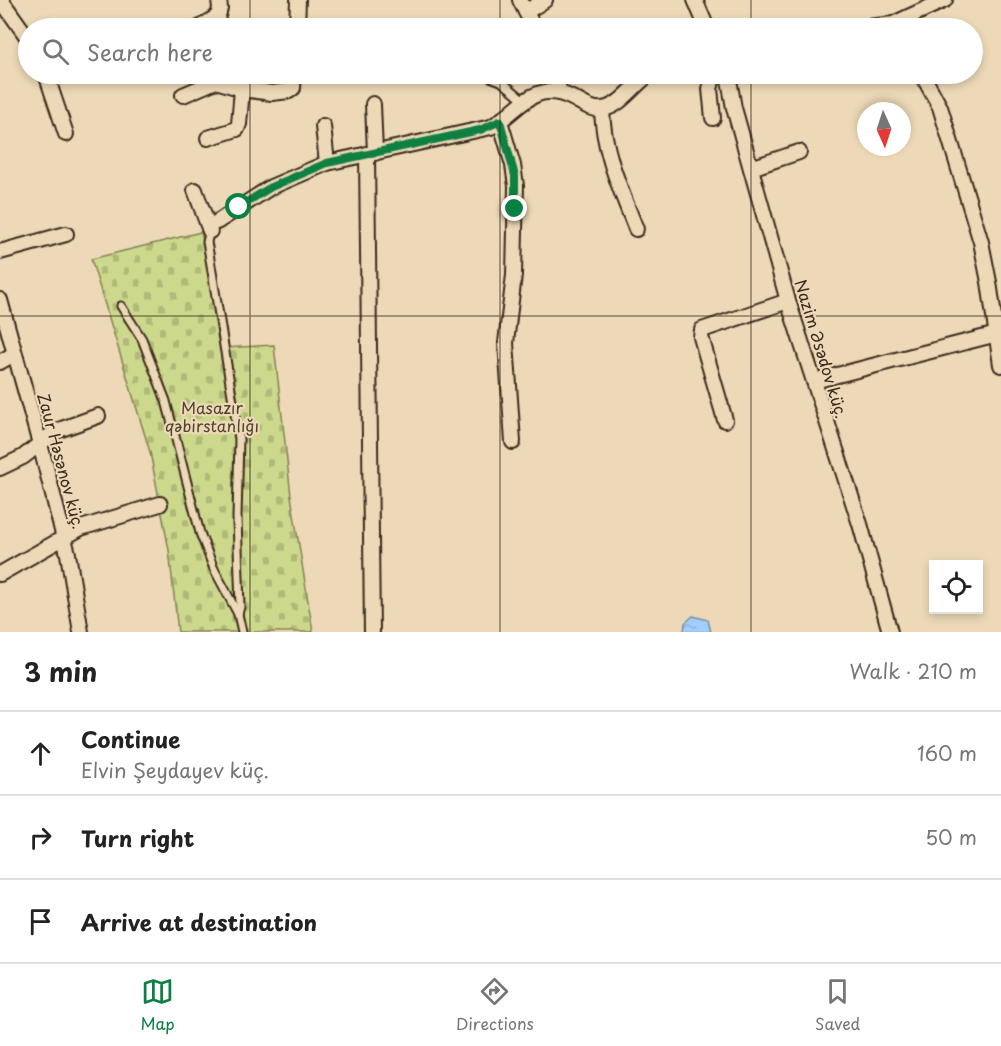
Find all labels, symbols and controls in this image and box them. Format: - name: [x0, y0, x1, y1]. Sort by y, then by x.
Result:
- search box: [18, 18, 983, 84]
- icon: search: [39, 35, 72, 68]
- text: Search here: [87, 35, 213, 68]
- north arrow: [857, 102, 911, 156]
- route start: [225, 193, 251, 219]
- route end: [501, 195, 527, 221]
- street label: Nazim Əsədov küç.: [789, 276, 854, 421]
- street label: Zaur Həsənov küç.: [32, 390, 92, 531]
- park label: Masazır qəbirstanlığı: [165, 395, 259, 437]
- map controls: [929, 560, 983, 614]
- button: locate: [929, 560, 983, 614]
- text: 3 min: [24, 652, 97, 691]
- text: Walk · 210 m: [850, 656, 977, 686]
- text: Continue: [81, 722, 180, 755]
- icon: ahead: [24, 737, 57, 770]
- text: 160 m: [917, 738, 977, 768]
- text: Elvin Şeydayev küç.: [81, 755, 269, 785]
- icon: right: [24, 821, 57, 854]
- text: Turn right: [81, 821, 194, 854]
- text: 50 m: [925, 822, 977, 852]
- icon: arrive: [24, 905, 57, 938]
- text: Arrive at destination: [81, 905, 317, 938]
- tab: Map: [141, 975, 175, 1035]
- tab: Directions: [456, 975, 534, 1035]
- tab: Saved: [815, 975, 860, 1035]

